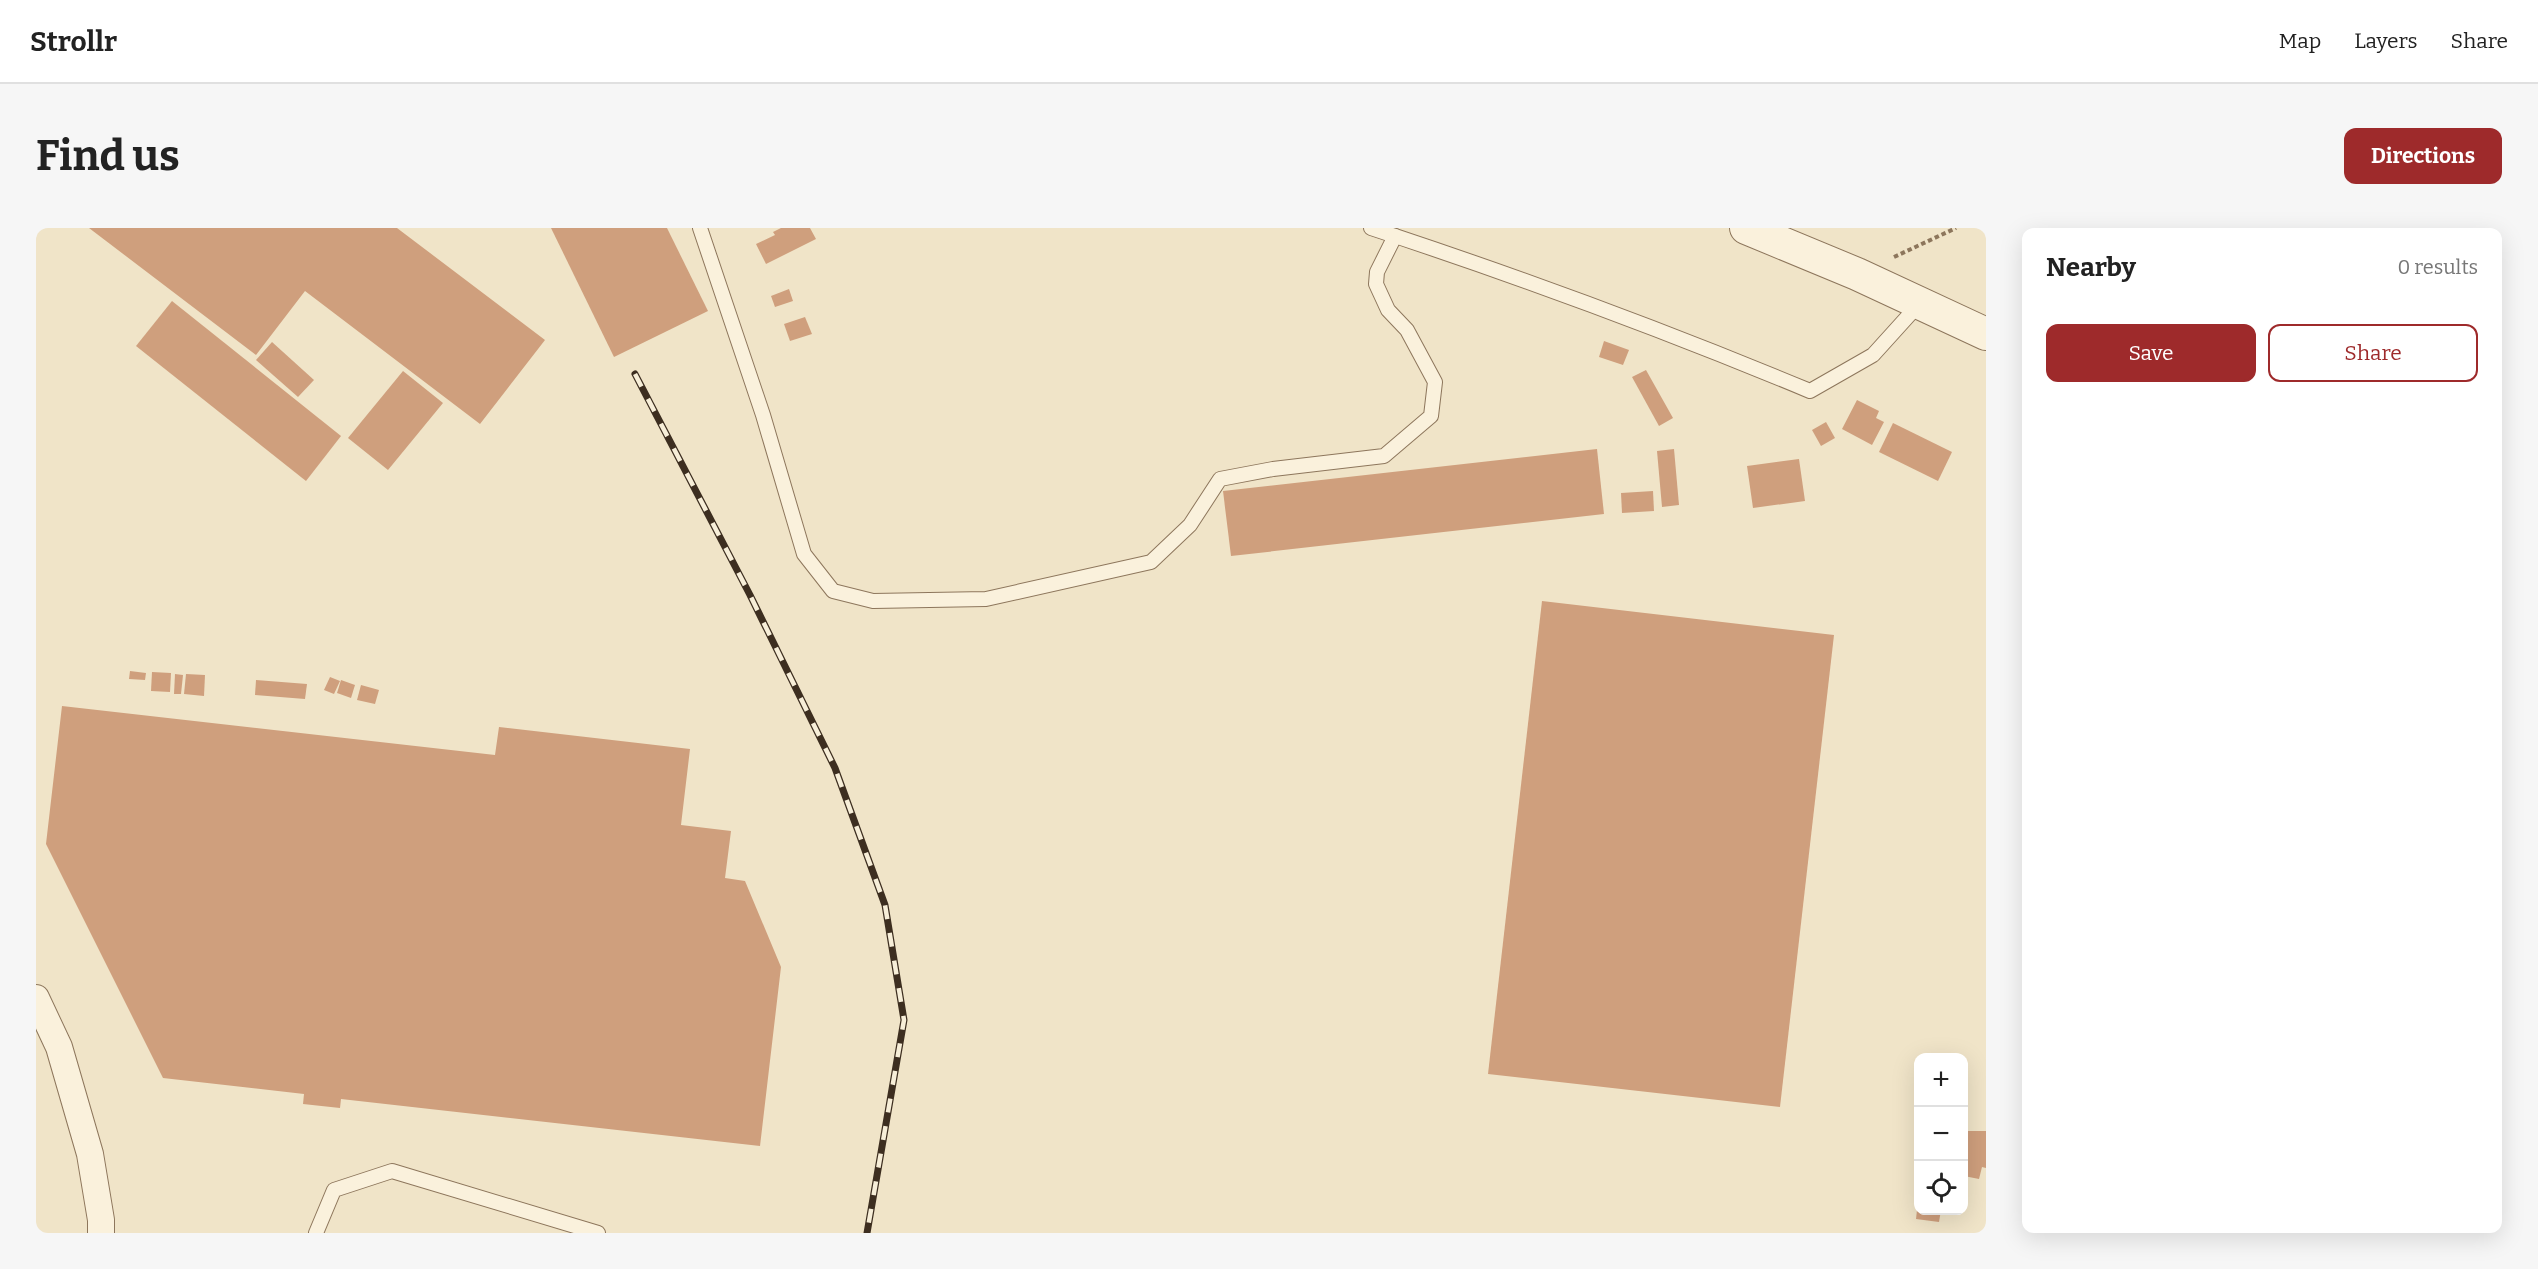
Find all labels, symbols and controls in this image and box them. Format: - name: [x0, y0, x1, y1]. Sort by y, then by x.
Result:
- text: Strollr: [30, 25, 117, 58]
- text: Map: [2279, 28, 2321, 54]
- text: Layers: [2354, 28, 2418, 54]
- text: Share: [2451, 28, 2508, 54]
- button: Directions: [2344, 128, 2502, 184]
- text: Find us: [36, 131, 180, 181]
- text: Nearby: [2046, 252, 2136, 283]
- text: 0 results: [2398, 255, 2478, 279]
- button: Save: [2046, 324, 2256, 382]
- button: Share: [2268, 324, 2478, 382]
- map controls: [1914, 1053, 1968, 1215]
- button: +: [1914, 1053, 1968, 1107]
- button: −: [1914, 1107, 1968, 1161]
- button: locate: [1914, 1161, 1968, 1215]

